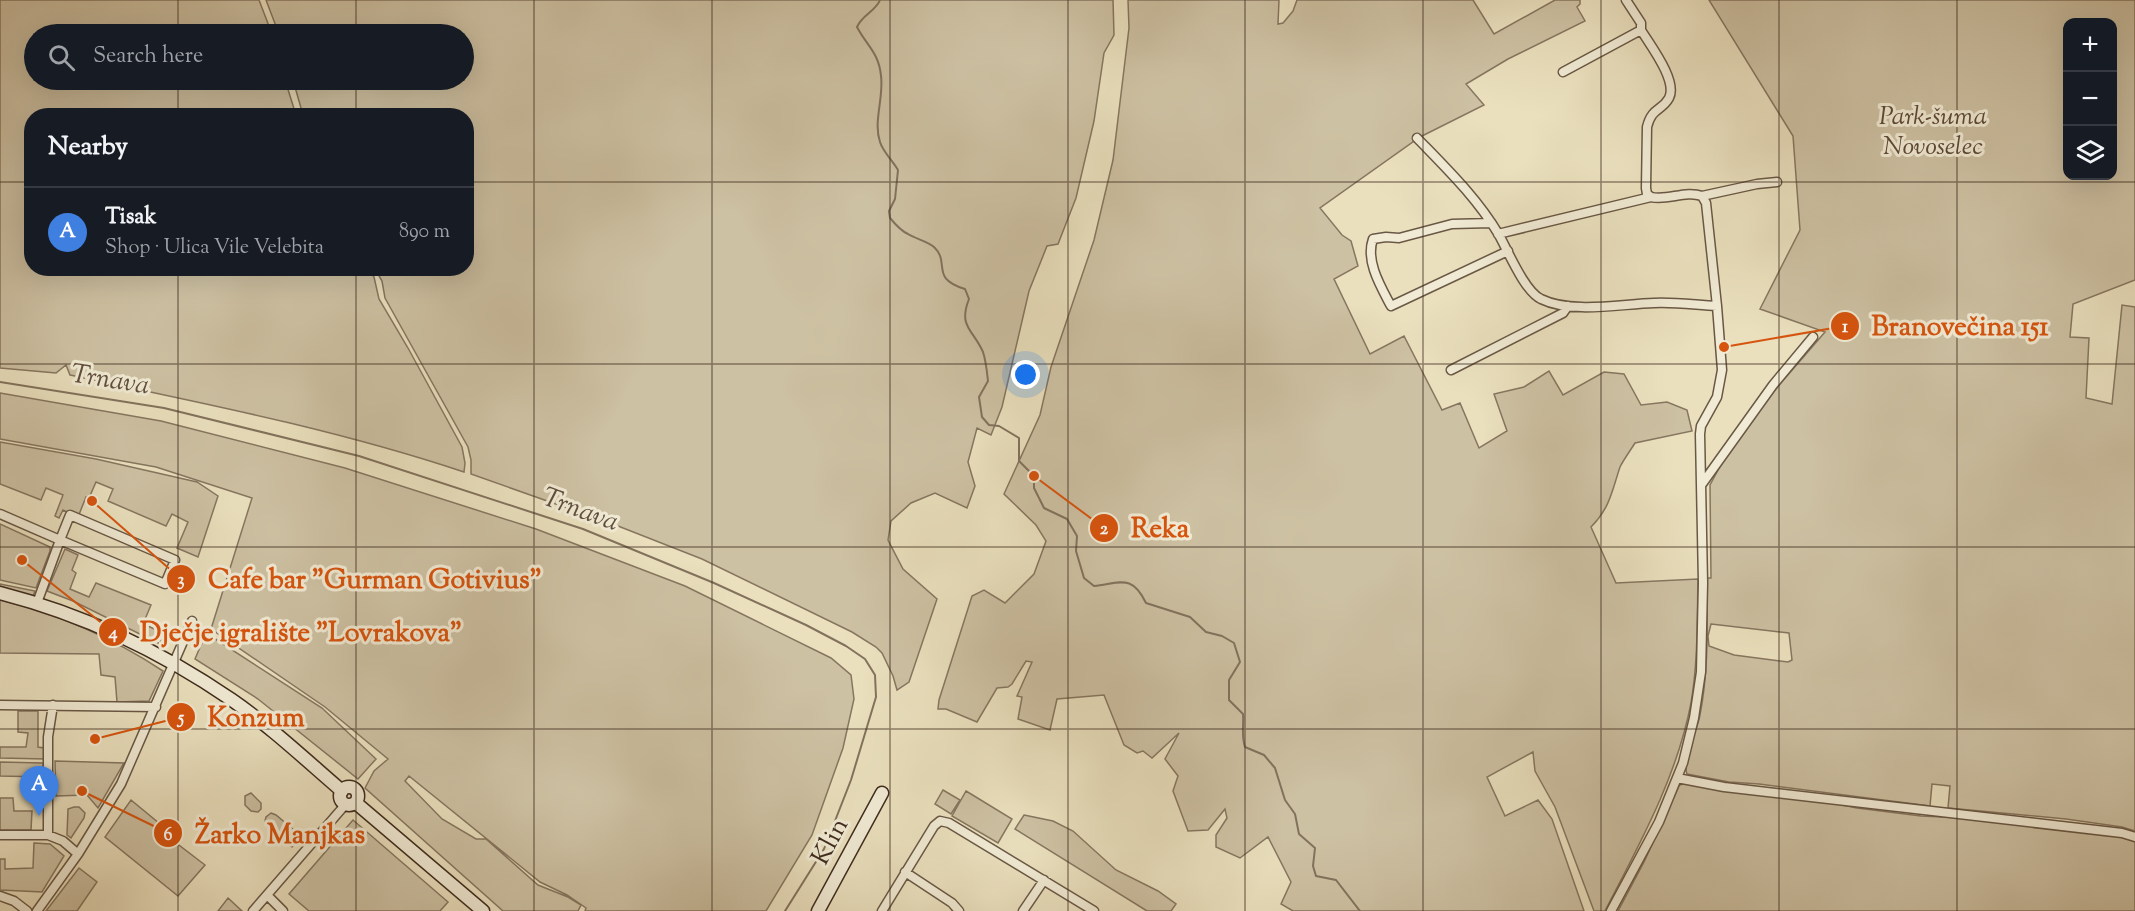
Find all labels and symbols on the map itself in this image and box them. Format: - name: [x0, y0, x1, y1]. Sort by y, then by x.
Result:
- park label: Park-šuma Novoselec: [1879, 99, 1987, 166]
- callout: Branovečina 151: [1830, 303, 2061, 348]
- text: Branovečina 151: [1872, 309, 2049, 348]
- text: 1: [1842, 315, 1849, 341]
- water label: Trnava: [68, 356, 152, 406]
- your location: [1011, 360, 1040, 389]
- water label: Trnava: [536, 479, 624, 543]
- callout: Reka: [1089, 505, 1201, 550]
- text: Reka: [1131, 511, 1190, 550]
- text: 2: [1100, 517, 1109, 543]
- callout: Cafe bar "Gurman Gotivius": [166, 556, 554, 601]
- text: Cafe bar "Gurman Gotivius": [208, 562, 542, 601]
- text: 3: [177, 568, 185, 594]
- callout: Dječje igralište "Lovrakova": [98, 609, 474, 654]
- text: Dječje igralište "Lovrakova": [140, 615, 462, 654]
- text: 4: [107, 621, 118, 647]
- callout: Konzum: [166, 694, 317, 739]
- text: Konzum: [207, 700, 305, 739]
- text: 5: [176, 706, 185, 732]
- pin: A: [20, 766, 58, 816]
- callout: Žarko Manjkas: [153, 811, 377, 856]
- street label: Klin: [803, 812, 859, 872]
- text: Žarko Manjkas: [195, 817, 365, 856]
- text: 6: [164, 823, 173, 849]

